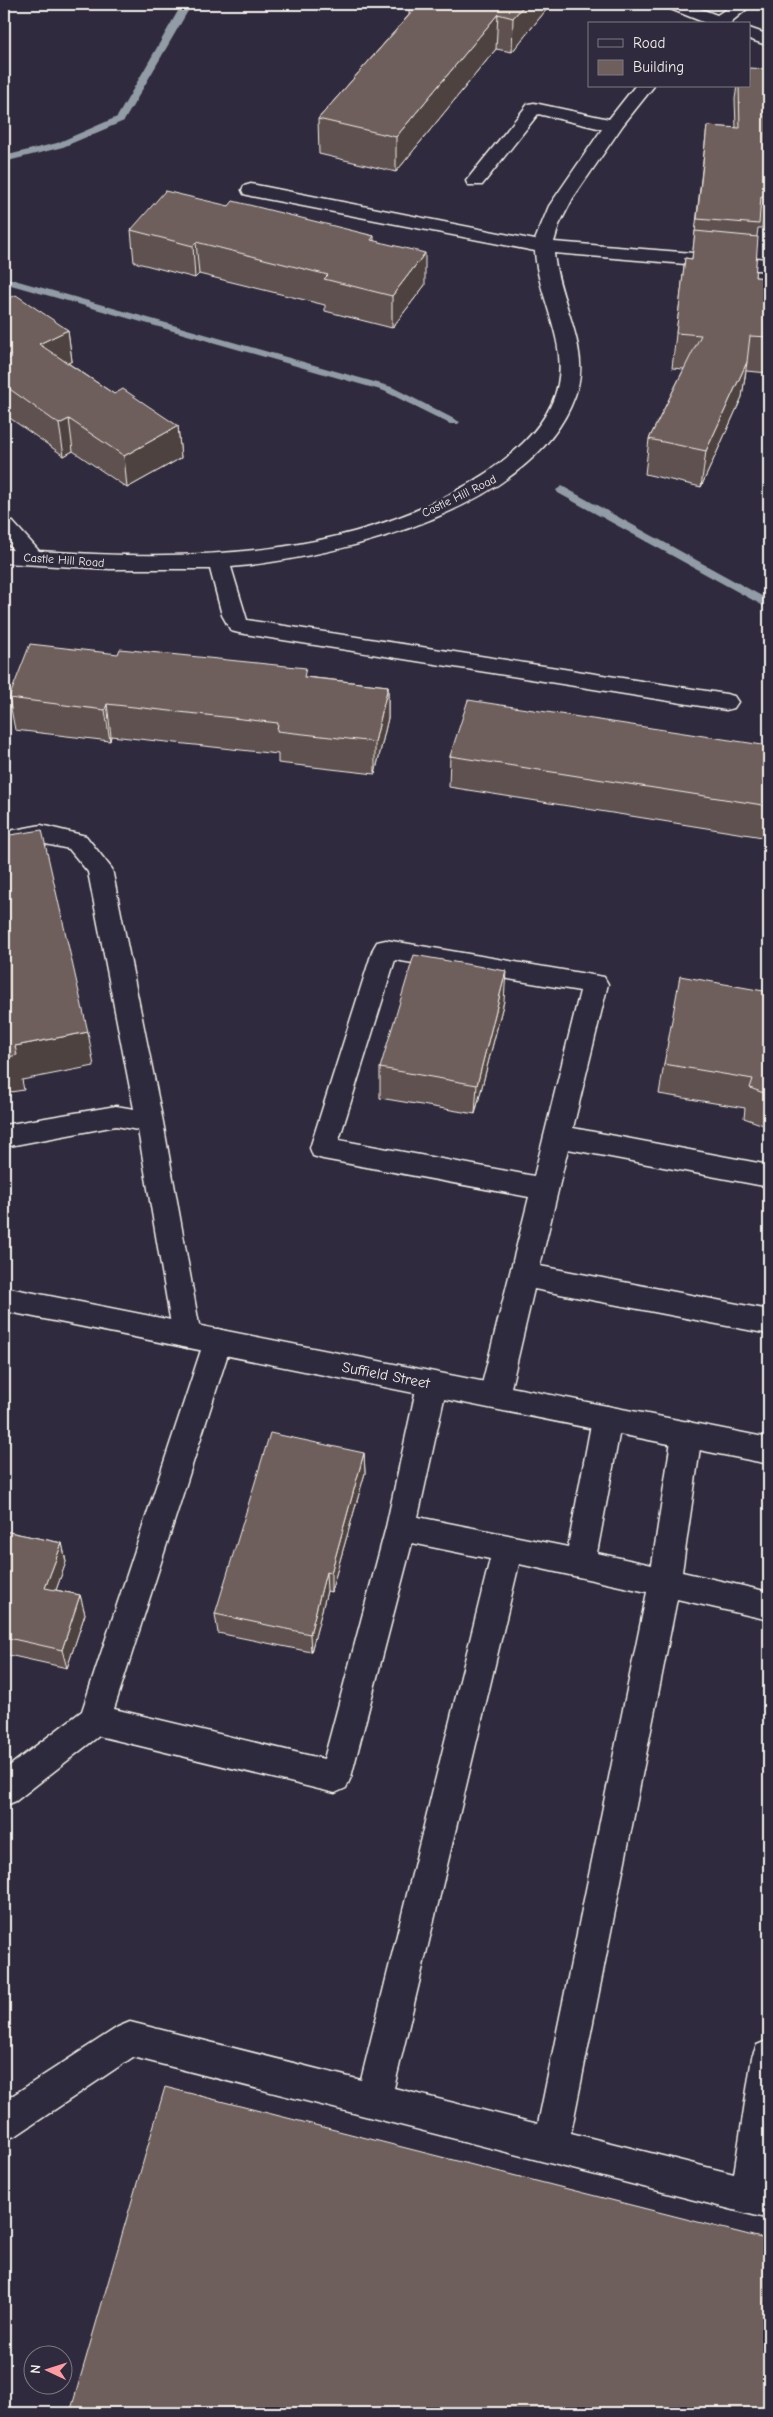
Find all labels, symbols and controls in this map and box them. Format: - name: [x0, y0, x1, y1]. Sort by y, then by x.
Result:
- legend: [588, 22, 750, 88]
- text: Road: [633, 34, 665, 52]
- text: Building: [633, 58, 684, 76]
- street label: Castle Hill Road: [419, 472, 499, 520]
- street label: Castle Hill Road: [23, 550, 105, 570]
- street label: Suffield Street: [341, 1358, 432, 1392]
- north arrow: [22, 2344, 72, 2394]
- text: N: [27, 2364, 44, 2374]

